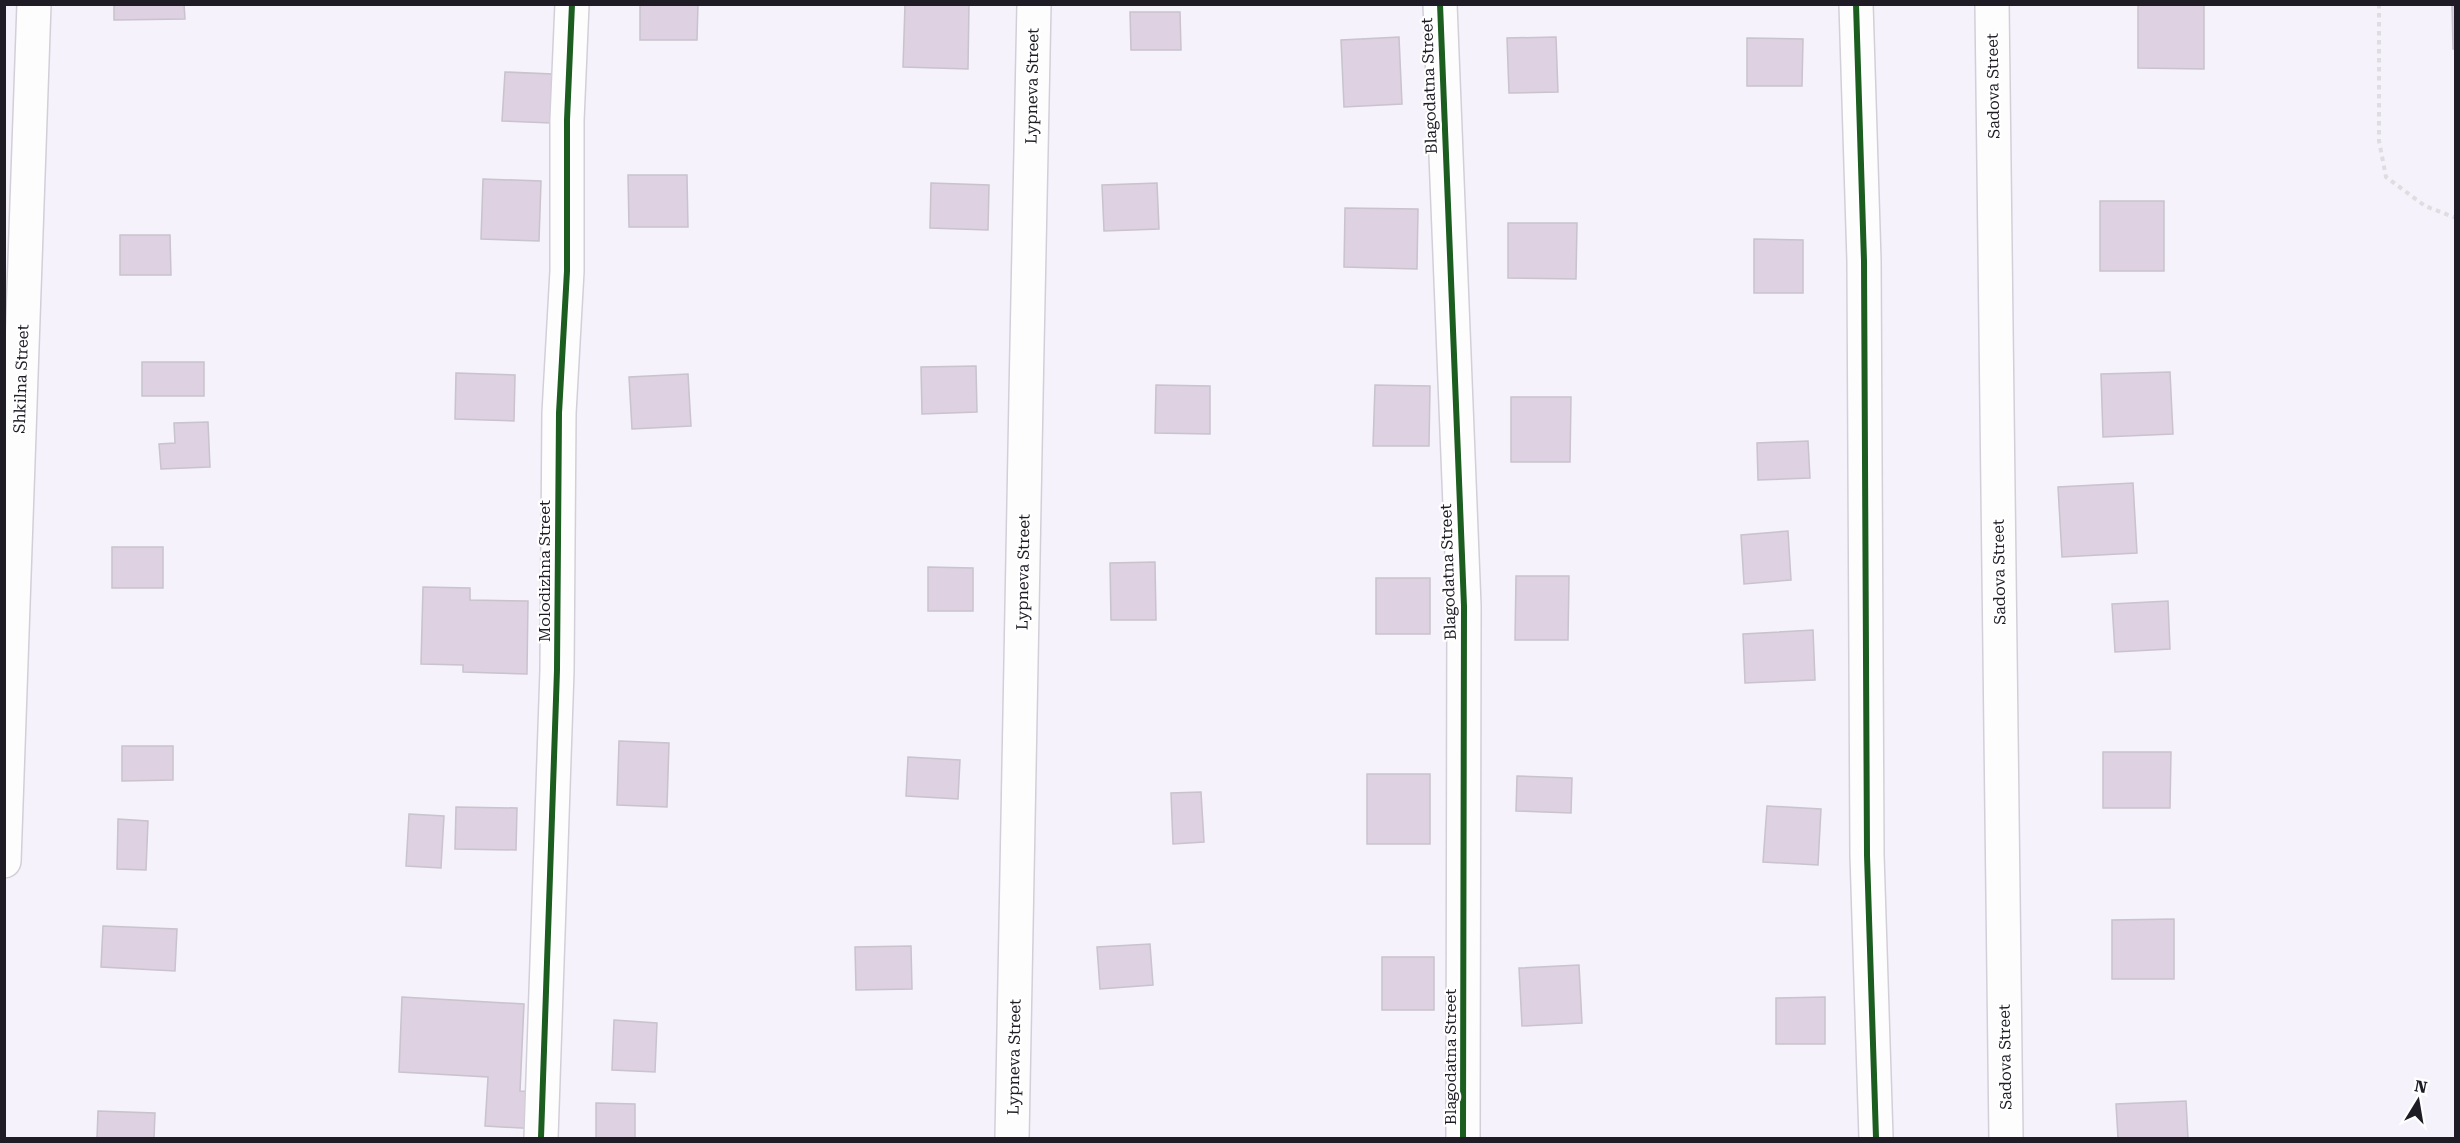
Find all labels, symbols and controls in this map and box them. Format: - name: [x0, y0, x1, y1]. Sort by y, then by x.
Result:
- street label: Blagodatna Street: [1417, 17, 1441, 155]
- street label: Lypneva Street: [1021, 28, 1043, 144]
- street label: Sadova Street: [1983, 33, 2003, 139]
- street label: Shkilna Street: [10, 324, 32, 434]
- street label: Molodizhna Street: [535, 500, 554, 642]
- street label: Blagodatna Street: [1436, 503, 1460, 641]
- street label: Lypneva Street: [1012, 514, 1034, 630]
- street label: Sadova Street: [1989, 519, 2009, 625]
- street label: Blagodatna Street: [1441, 989, 1460, 1125]
- street label: Lypneva Street: [1003, 999, 1025, 1115]
- street label: Sadova Street: [1995, 1004, 2015, 1110]
- north arrow: [2388, 1071, 2448, 1131]
- text: N: [2413, 1076, 2429, 1097]

